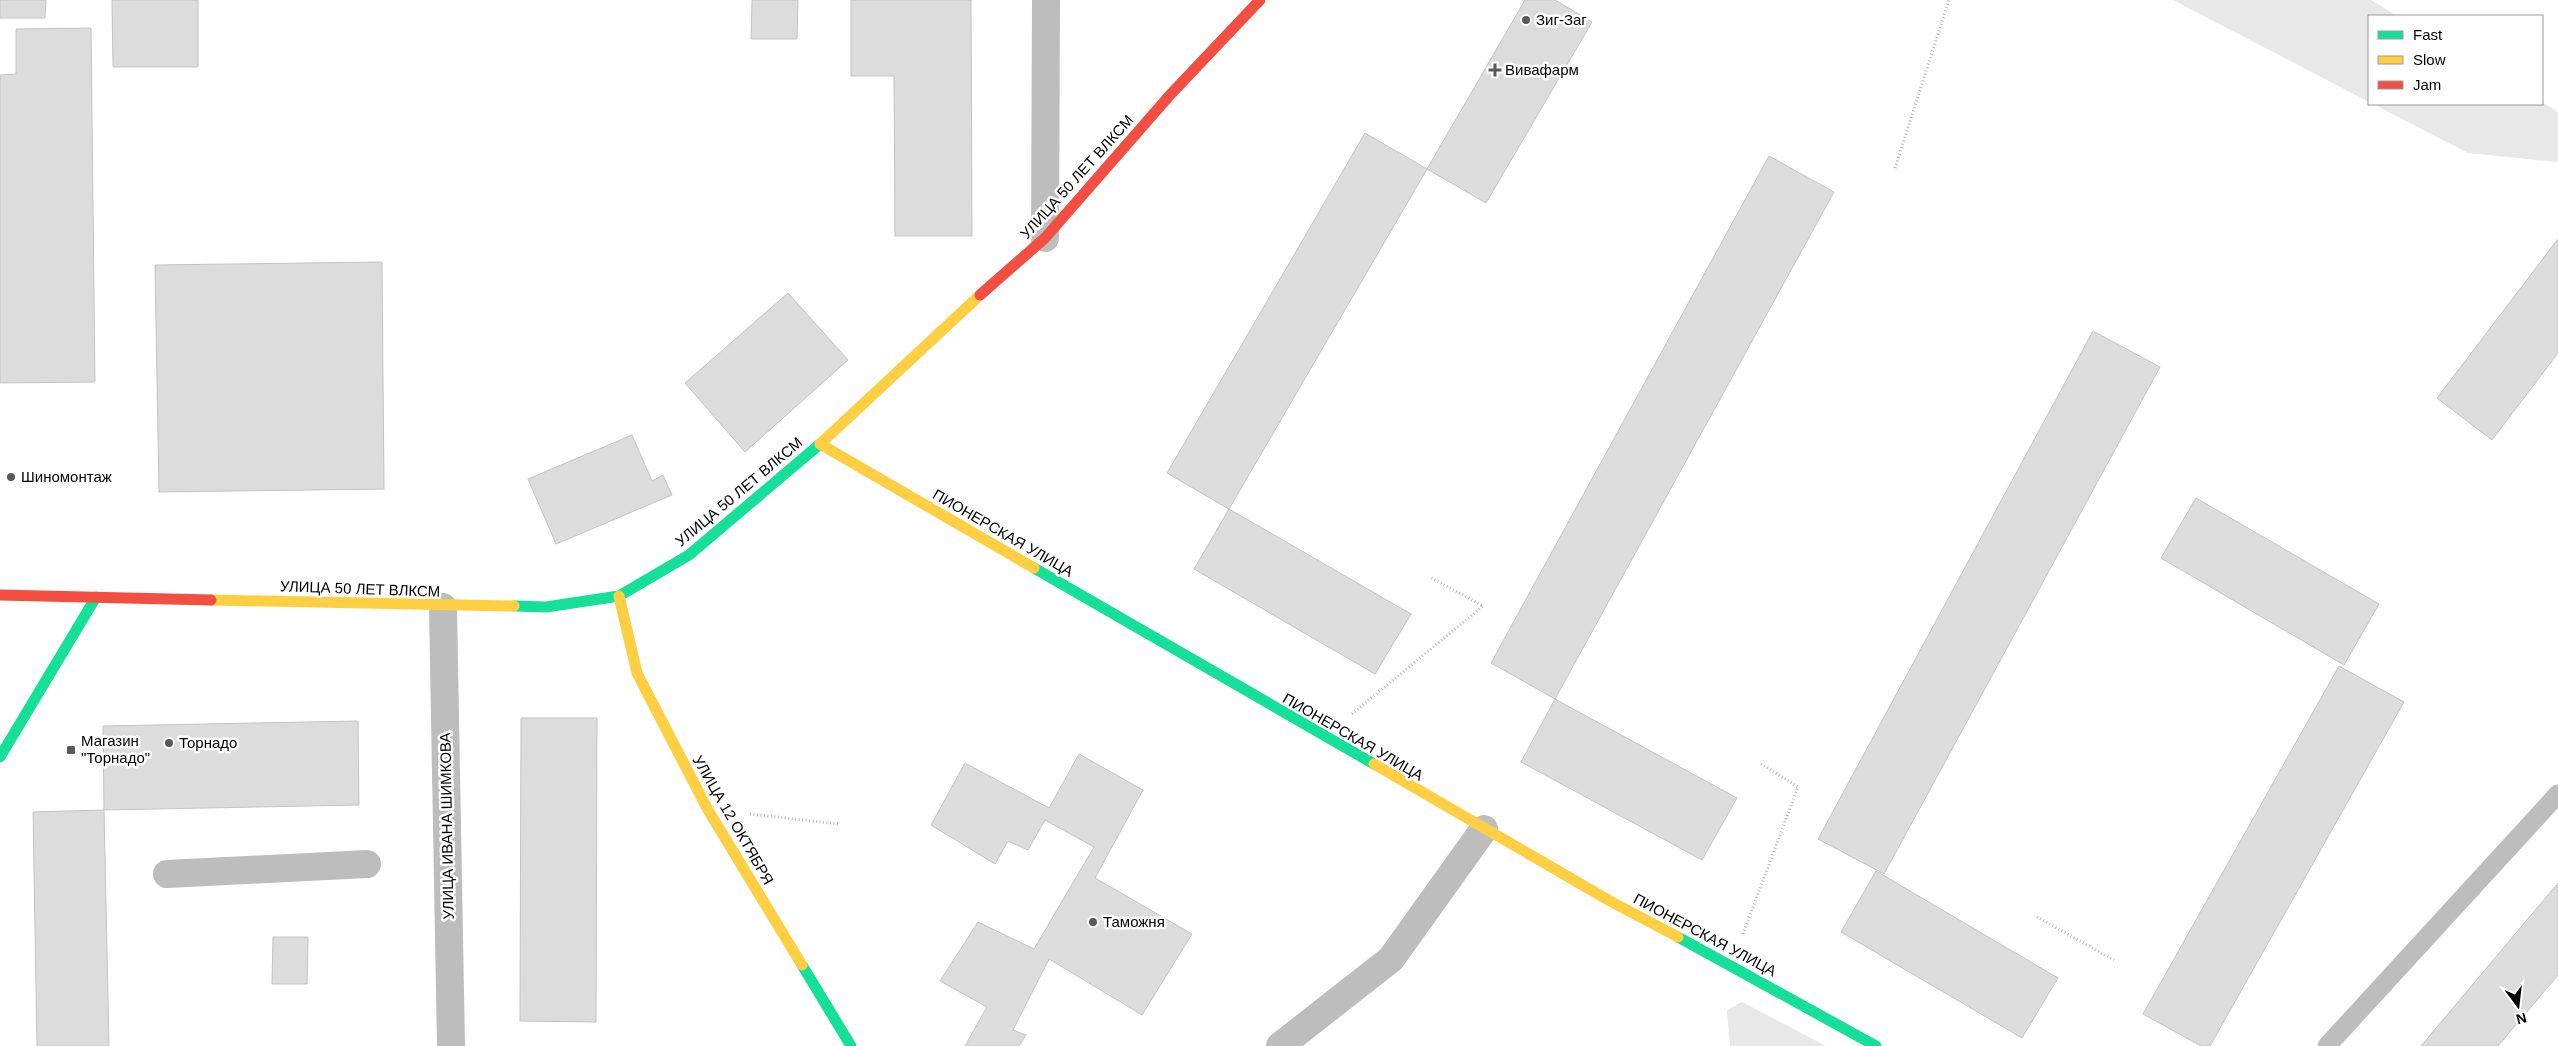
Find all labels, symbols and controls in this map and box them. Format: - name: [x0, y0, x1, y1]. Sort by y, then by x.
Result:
- place label: Зиг-Заг: [1536, 11, 1587, 28]
- marker: Зиг-Заг: [1520, 14, 1532, 26]
- legend: [2368, 15, 2543, 105]
- text: Fast: [2413, 26, 2443, 43]
- text: Slow: [2413, 51, 2446, 68]
- place label: Вивафарм: [1505, 61, 1579, 78]
- marker: Вивафарм: [1489, 64, 1501, 76]
- text: Jam: [2413, 76, 2441, 93]
- street label: УЛИЦА 50 ЛЕТ ВЛКСМ: [1017, 111, 1137, 242]
- street label: УЛИЦА 50 ЛЕТ ВЛКСМ: [672, 434, 806, 550]
- place label: Шиномонтаж: [21, 468, 112, 485]
- marker: Шиномонтаж: [5, 471, 17, 483]
- street label: ПИОНЕРСКАЯ УЛИЦА: [930, 485, 1076, 580]
- street label: УЛИЦА 50 ЛЕТ ВЛКСМ: [280, 577, 440, 600]
- street label: ПИОНЕРСКАЯ УЛИЦА: [1280, 689, 1426, 784]
- place label: Магазин "Торнадо": [81, 732, 150, 766]
- street label: УЛИЦА ИВАНА ШИМКОВА: [436, 732, 457, 920]
- place label: Торнадо: [179, 734, 237, 751]
- marker: Торнадо: [163, 737, 175, 749]
- marker: Магазин "Торнадо": [65, 744, 77, 756]
- street label: УЛИЦА 12 ОКТЯБРЯ: [690, 752, 777, 887]
- street label: ПИОНЕРСКАЯ УЛИЦА: [1631, 890, 1780, 979]
- place label: Таможня: [1103, 913, 1165, 930]
- marker: Таможня: [1087, 916, 1099, 928]
- north arrow: [2493, 981, 2543, 1031]
- text: N: [2514, 1010, 2528, 1028]

